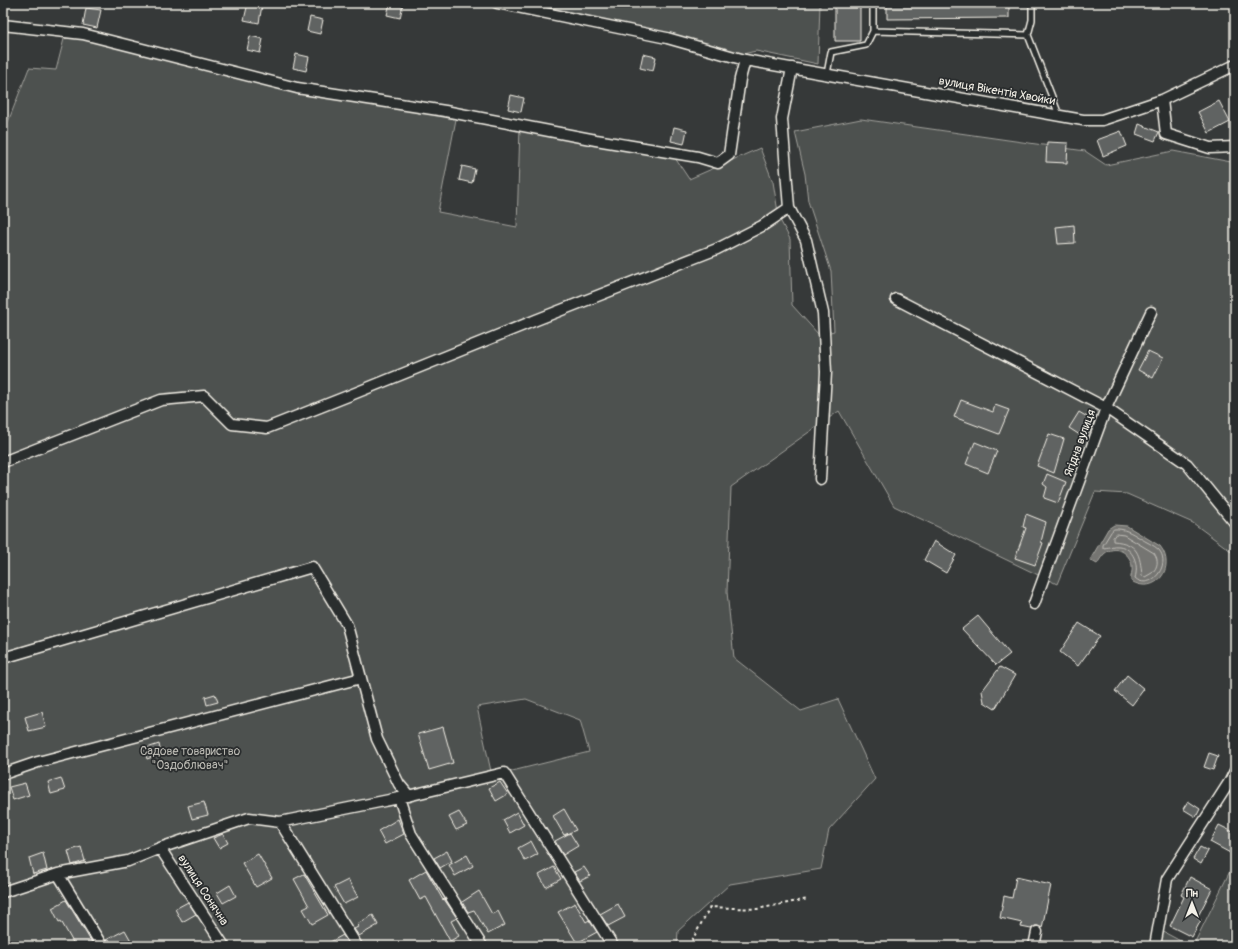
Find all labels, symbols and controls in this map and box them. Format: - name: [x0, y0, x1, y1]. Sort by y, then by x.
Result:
- street label: вулиця Вікентія Хвойки: [938, 73, 1057, 109]
- street label: Ягідна вулиця: [1061, 407, 1099, 479]
- park label: Садове товариство "Оздоблювач": [140, 744, 241, 773]
- street label: вулиця Сонячна: [174, 852, 232, 929]
- north arrow: [1172, 883, 1212, 923]
- text: Пн: [1186, 887, 1199, 900]

